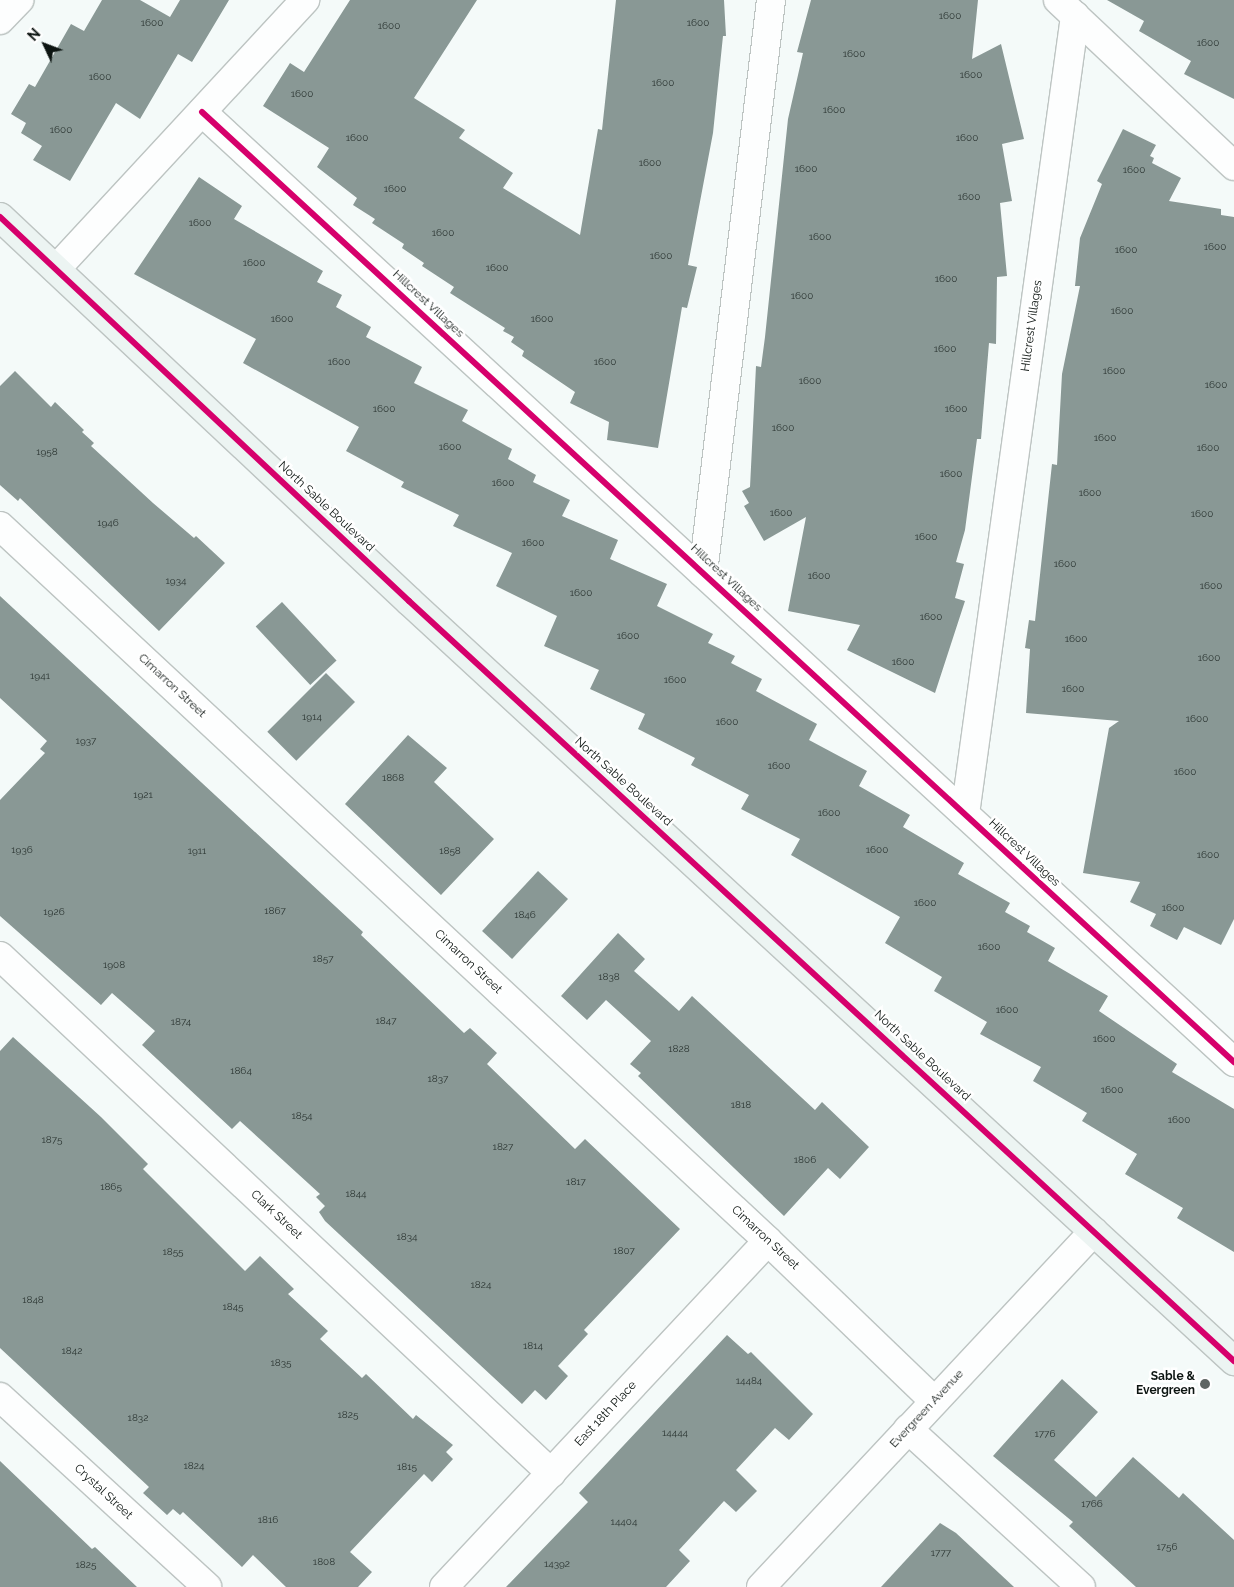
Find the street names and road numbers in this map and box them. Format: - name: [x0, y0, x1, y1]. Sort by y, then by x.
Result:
- street label: Hillcrest Villages: [389, 267, 467, 341]
- street label: Hillcrest Villages: [1018, 279, 1046, 373]
- street label: North Sable Boulevard: [275, 459, 377, 555]
- street label: Hillcrest Villages: [687, 541, 765, 615]
- street label: Cimarron Street: [135, 651, 209, 721]
- street label: North Sable Boulevard: [571, 735, 675, 829]
- street label: Hillcrest Villages: [985, 816, 1063, 890]
- street label: Cimarron Street: [431, 927, 505, 997]
- street label: North Sable Boulevard: [871, 1008, 973, 1104]
- street label: Clark Street: [247, 1188, 305, 1242]
- street label: Cimarron Street: [728, 1203, 802, 1273]
- street label: Evergreen Avenue: [887, 1367, 967, 1451]
- street label: East 18th Place: [572, 1378, 640, 1450]
- street label: Crystal Street: [71, 1461, 135, 1523]

